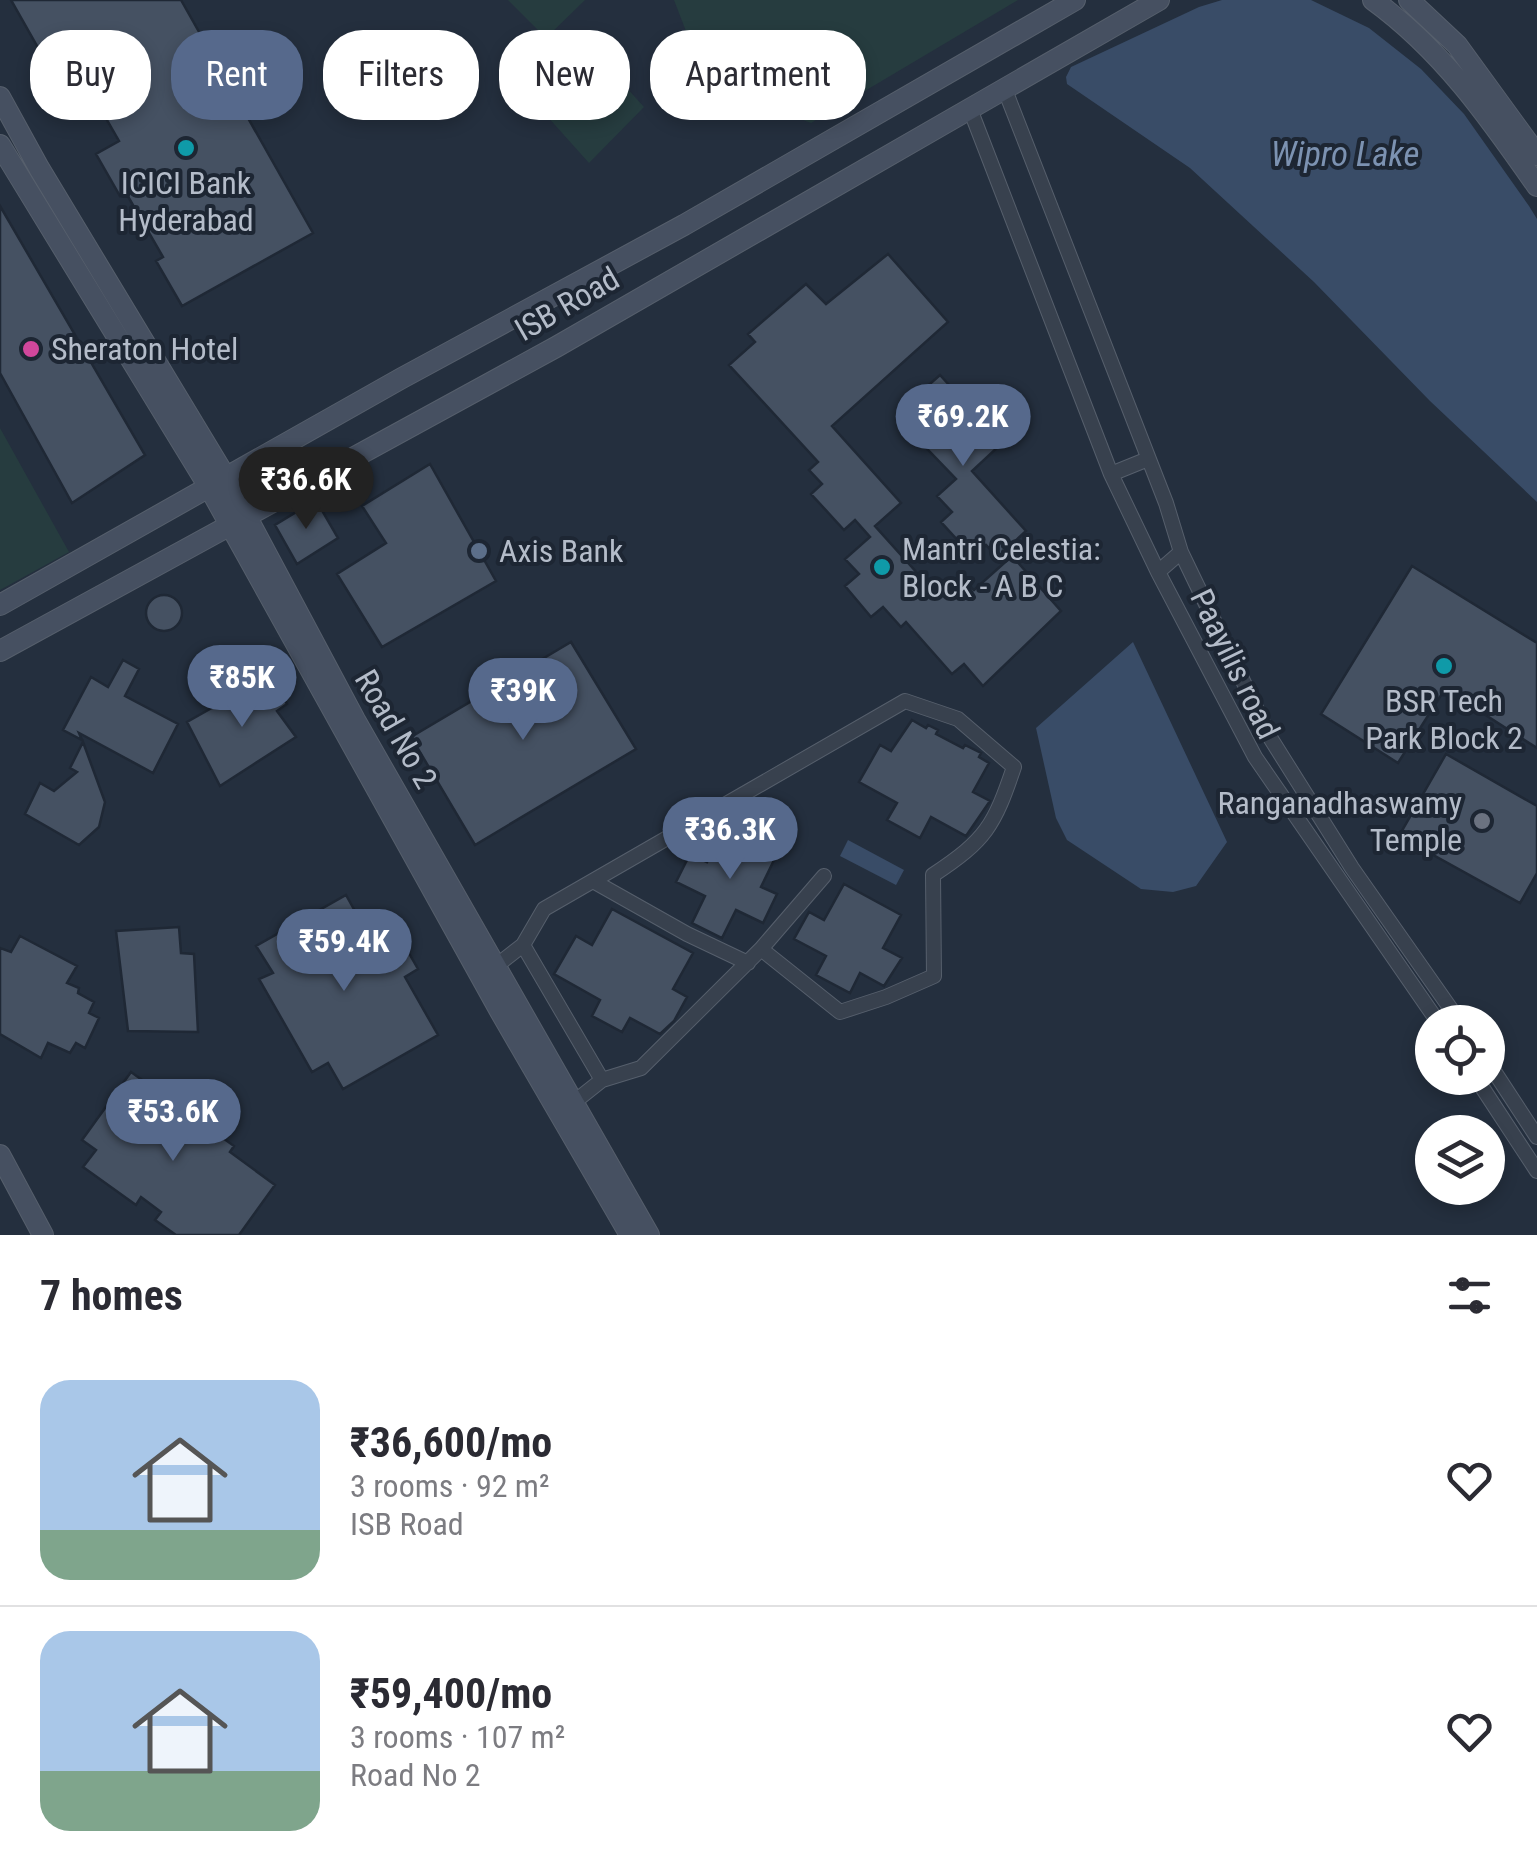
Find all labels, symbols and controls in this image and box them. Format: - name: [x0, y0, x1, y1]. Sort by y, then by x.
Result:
- chip: Buy: [30, 30, 151, 120]
- chip: Rent: [171, 30, 303, 120]
- chip: Filters: [323, 30, 479, 120]
- chip: New: [499, 30, 630, 120]
- chip: Apartment: [650, 30, 866, 120]
- water label: Wipro Lake: [1271, 134, 1419, 175]
- marker: ICICI Bank Hyderabad: [175, 137, 197, 159]
- place label: ICICI Bank Hyderabad: [118, 164, 254, 239]
- street label: ISB Road: [508, 259, 626, 349]
- place label: Sheraton Hotel: [51, 330, 238, 368]
- marker: Sheraton Hotel: [20, 338, 42, 360]
- pin: ₹69.2K: [882, 384, 1044, 469]
- text: ₹69.2K: [918, 397, 1008, 435]
- pin: ₹36.6K: [225, 447, 387, 532]
- text: ₹36.6K: [261, 460, 351, 498]
- place label: Mantri Celestia: Block - A B C: [902, 530, 1101, 605]
- place label: Axis Bank: [499, 532, 624, 570]
- marker: Axis Bank: [468, 540, 490, 562]
- marker: Mantri Celestia: Block - A B C: [871, 556, 893, 578]
- street label: Paayilis road: [1182, 583, 1288, 745]
- pin: ₹85K: [183, 645, 301, 730]
- marker: BSR Tech Park Block 2: [1433, 655, 1455, 677]
- text: ₹85K: [209, 658, 275, 696]
- pin: ₹39K: [464, 658, 582, 743]
- street label: Road No 2: [347, 663, 445, 795]
- text: ₹39K: [490, 671, 556, 709]
- place label: BSR Tech Park Block 2: [1365, 682, 1523, 757]
- place label: Ranganadhaswamy Temple: [1217, 784, 1462, 859]
- pin: ₹36.3K: [649, 797, 811, 882]
- text: ₹36.3K: [685, 810, 775, 848]
- marker: Ranganadhaswamy Temple: [1471, 810, 1493, 832]
- pin: ₹59.4K: [263, 909, 425, 994]
- text: ₹59.4K: [299, 922, 389, 960]
- map controls: [1415, 1005, 1505, 1205]
- button: locate: [1415, 1005, 1505, 1095]
- pin: ₹53.6K: [92, 1079, 254, 1164]
- text: ₹53.6K: [128, 1092, 218, 1130]
- button: layers: [1415, 1115, 1505, 1205]
- icon: filters: [1442, 1268, 1497, 1323]
- text: 7 homes: [40, 1271, 183, 1320]
- text: ₹36,600/mo: [350, 1418, 552, 1467]
- icon: home: [120, 1420, 240, 1540]
- icon: heart: [1442, 1453, 1497, 1508]
- text: 3 rooms · 92 m²: [350, 1467, 549, 1505]
- text: ISB Road: [350, 1505, 464, 1543]
- text: ₹59,400/mo: [350, 1669, 552, 1718]
- icon: home: [120, 1671, 240, 1791]
- icon: heart: [1442, 1704, 1497, 1759]
- text: 3 rooms · 107 m²: [350, 1718, 565, 1756]
- text: Road No 2: [350, 1756, 481, 1794]

